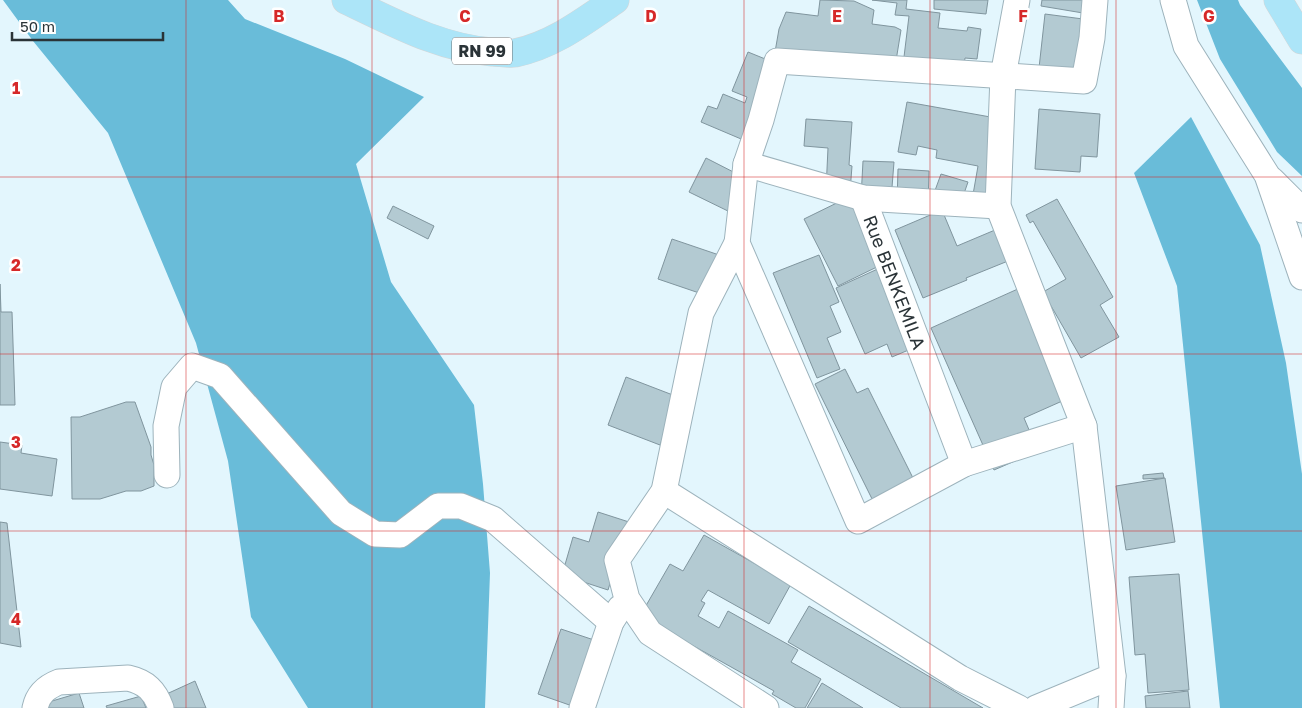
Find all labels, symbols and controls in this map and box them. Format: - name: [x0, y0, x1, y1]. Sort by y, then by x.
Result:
- text: B: [273, 6, 285, 26]
- text: C: [459, 6, 471, 26]
- text: D: [645, 6, 657, 26]
- text: E: [832, 6, 842, 26]
- text: F: [1018, 6, 1028, 26]
- text: G: [1203, 6, 1215, 26]
- scale bar: [12, 10, 164, 42]
- text: 50 m: [20, 17, 55, 35]
- road number: RN 99: [452, 37, 512, 64]
- text: 1: [12, 78, 20, 98]
- street label: Rue BENKEMILA: [859, 212, 931, 352]
- text: 2: [11, 255, 21, 275]
- text: 3: [11, 432, 21, 452]
- text: 4: [11, 609, 21, 629]

